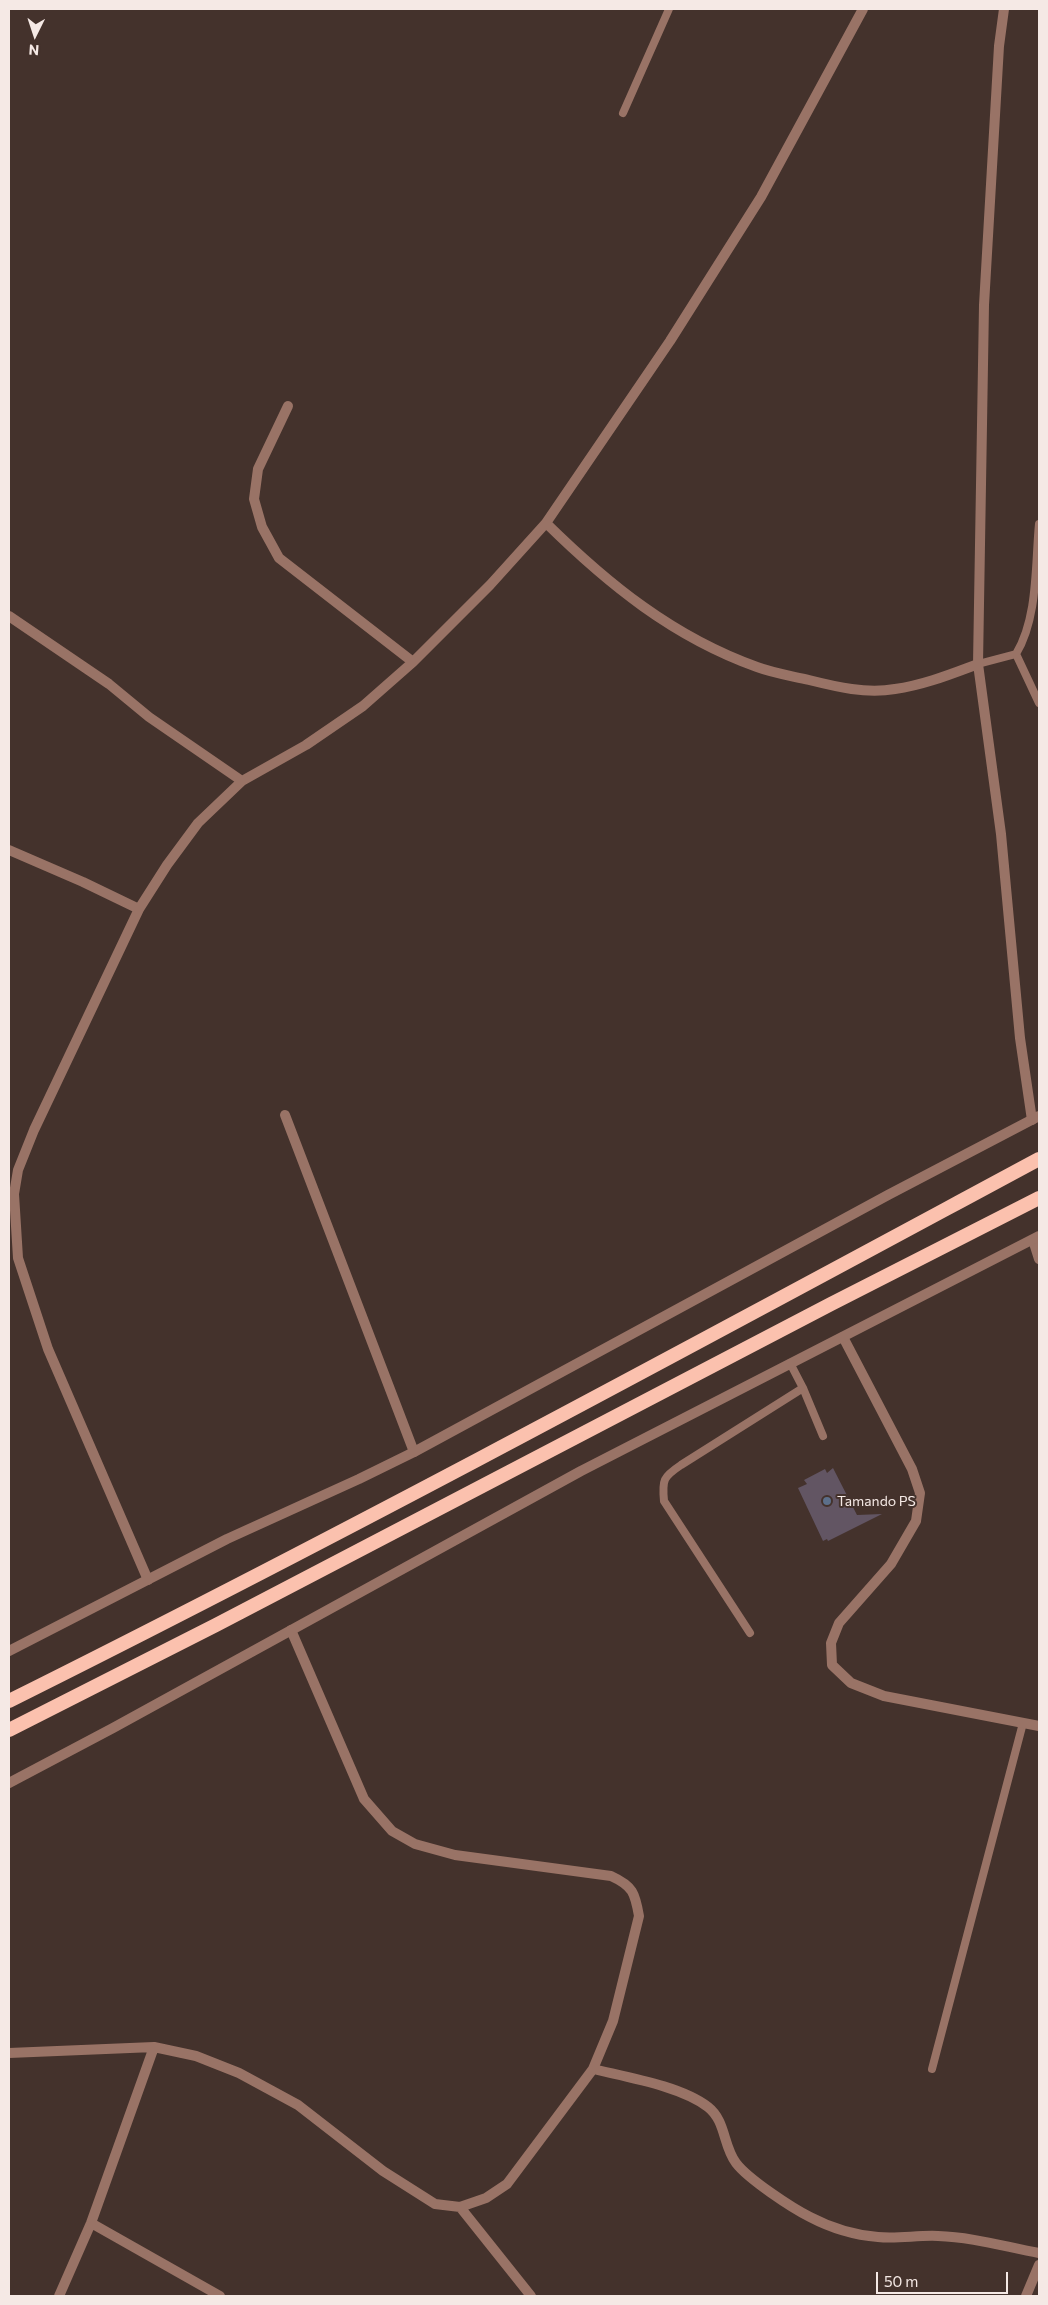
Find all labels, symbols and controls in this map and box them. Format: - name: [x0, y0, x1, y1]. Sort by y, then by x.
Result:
- north arrow: [10, 10, 60, 60]
- text: N: [28, 42, 40, 59]
- place label: Tamando PS: [837, 1493, 916, 1509]
- marker: Tamando PS: [821, 1495, 833, 1507]
- scale bar: [878, 2262, 1010, 2294]
- text: 50 m: [884, 2272, 918, 2290]

